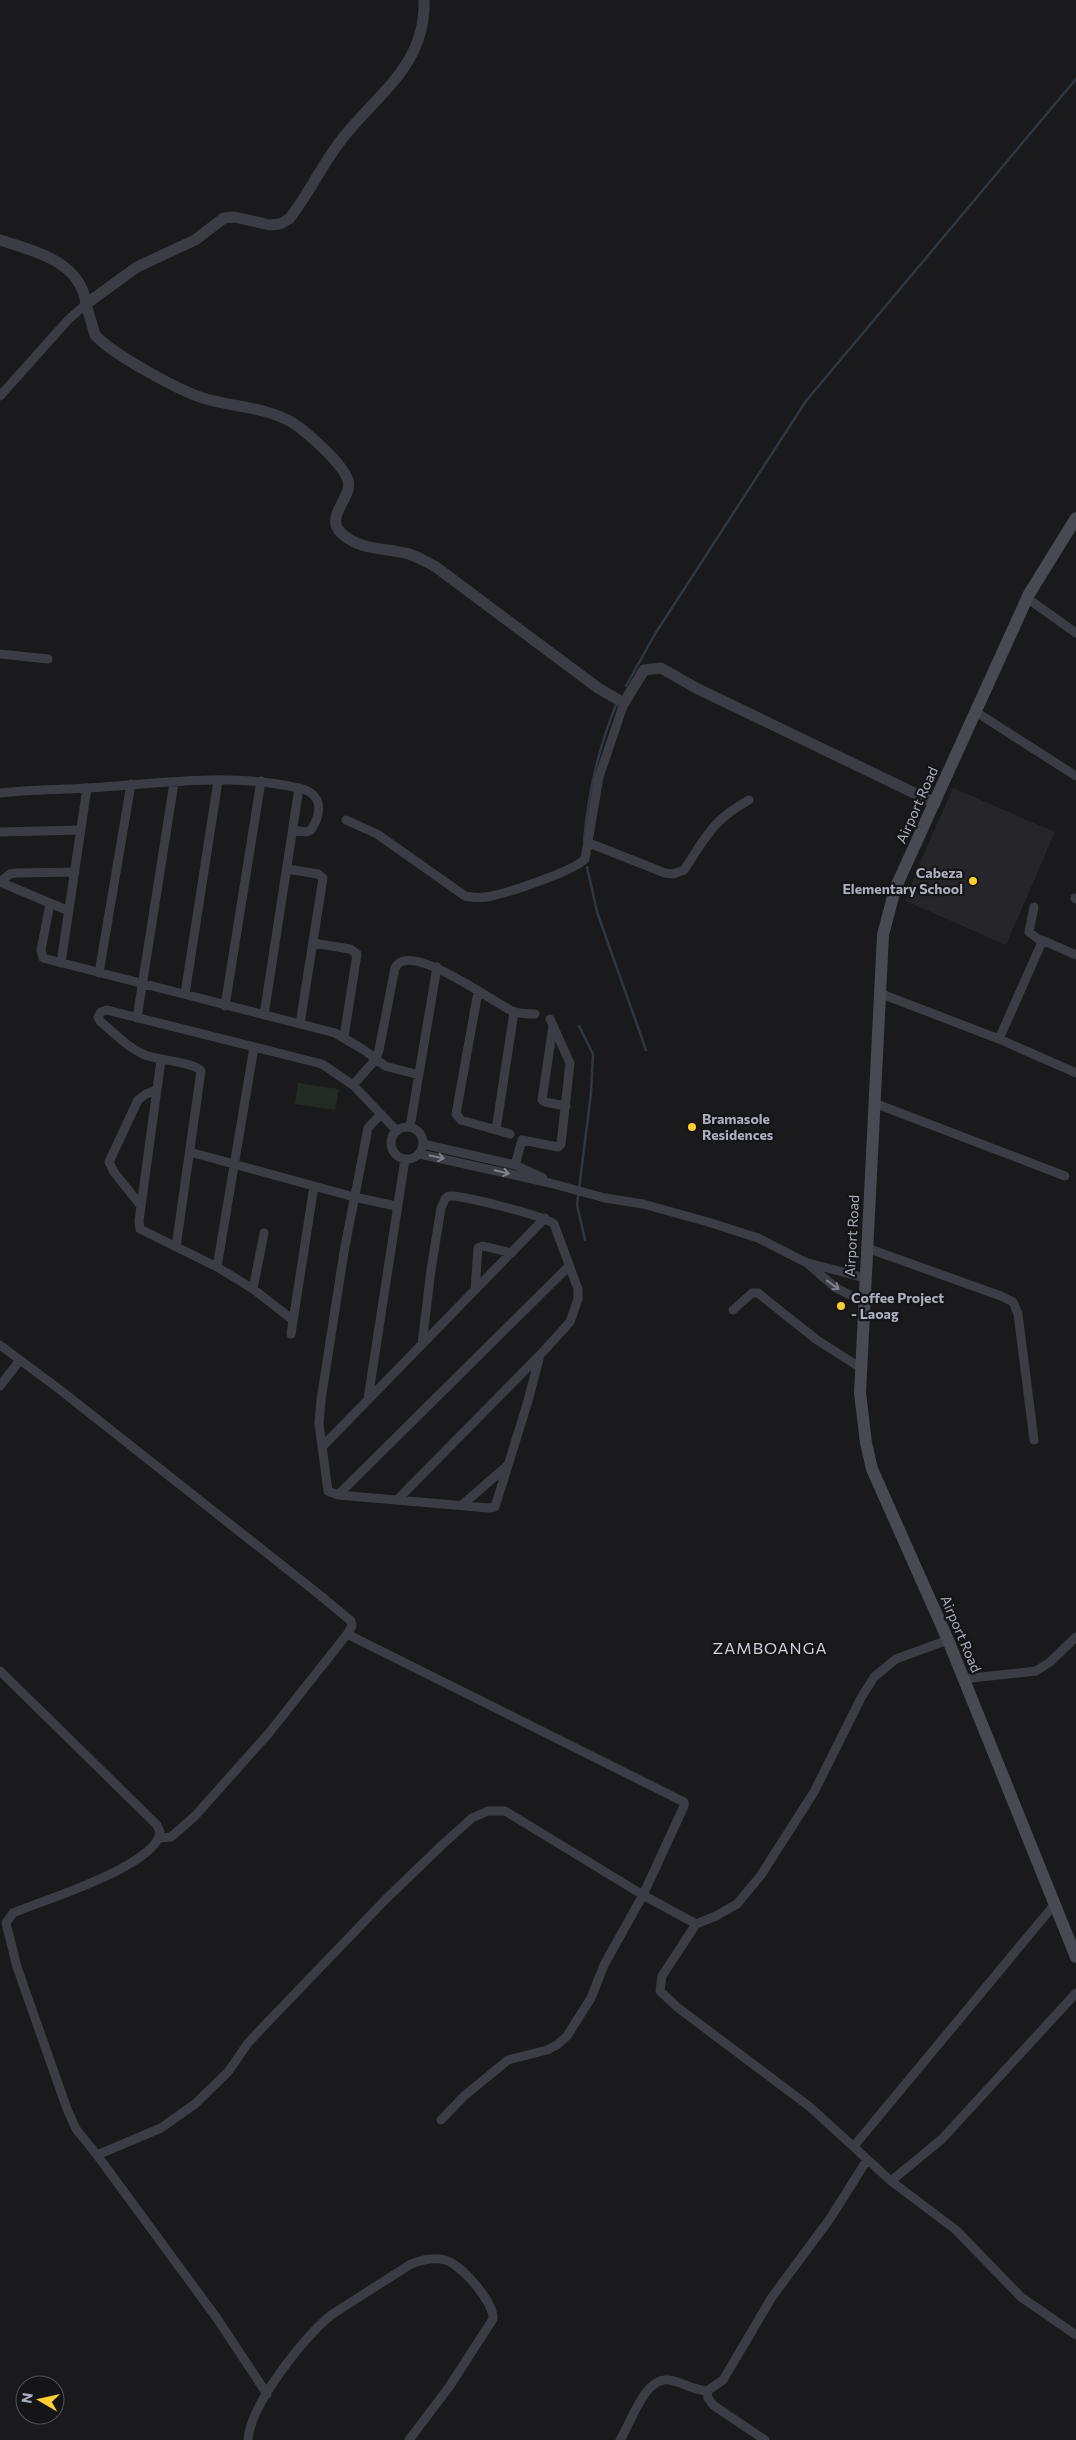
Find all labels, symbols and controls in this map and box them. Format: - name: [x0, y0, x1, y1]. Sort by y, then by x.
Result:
- street label: Airport Road: [892, 764, 941, 846]
- place label: Cabeza Elementary School: [843, 864, 963, 897]
- marker: Cabeza Elementary School: [967, 875, 979, 887]
- place label: Bramasole Residences: [702, 1110, 774, 1143]
- marker: Bramasole Residences: [686, 1121, 698, 1133]
- one-way arrow: [429, 1153, 445, 1163]
- one-way arrow: [494, 1168, 510, 1177]
- street label: Airport Road: [841, 1194, 862, 1277]
- one-way arrow: [826, 1279, 839, 1290]
- place label: Coffee Project - Laoag: [851, 1289, 944, 1322]
- marker: Coffee Project - Laoag: [835, 1300, 847, 1312]
- street label: Airport Road: [938, 1593, 985, 1675]
- district label: ZAMBOANGA: [713, 1638, 827, 1657]
- north arrow: [15, 2375, 65, 2425]
- text: N: [17, 2391, 36, 2404]

